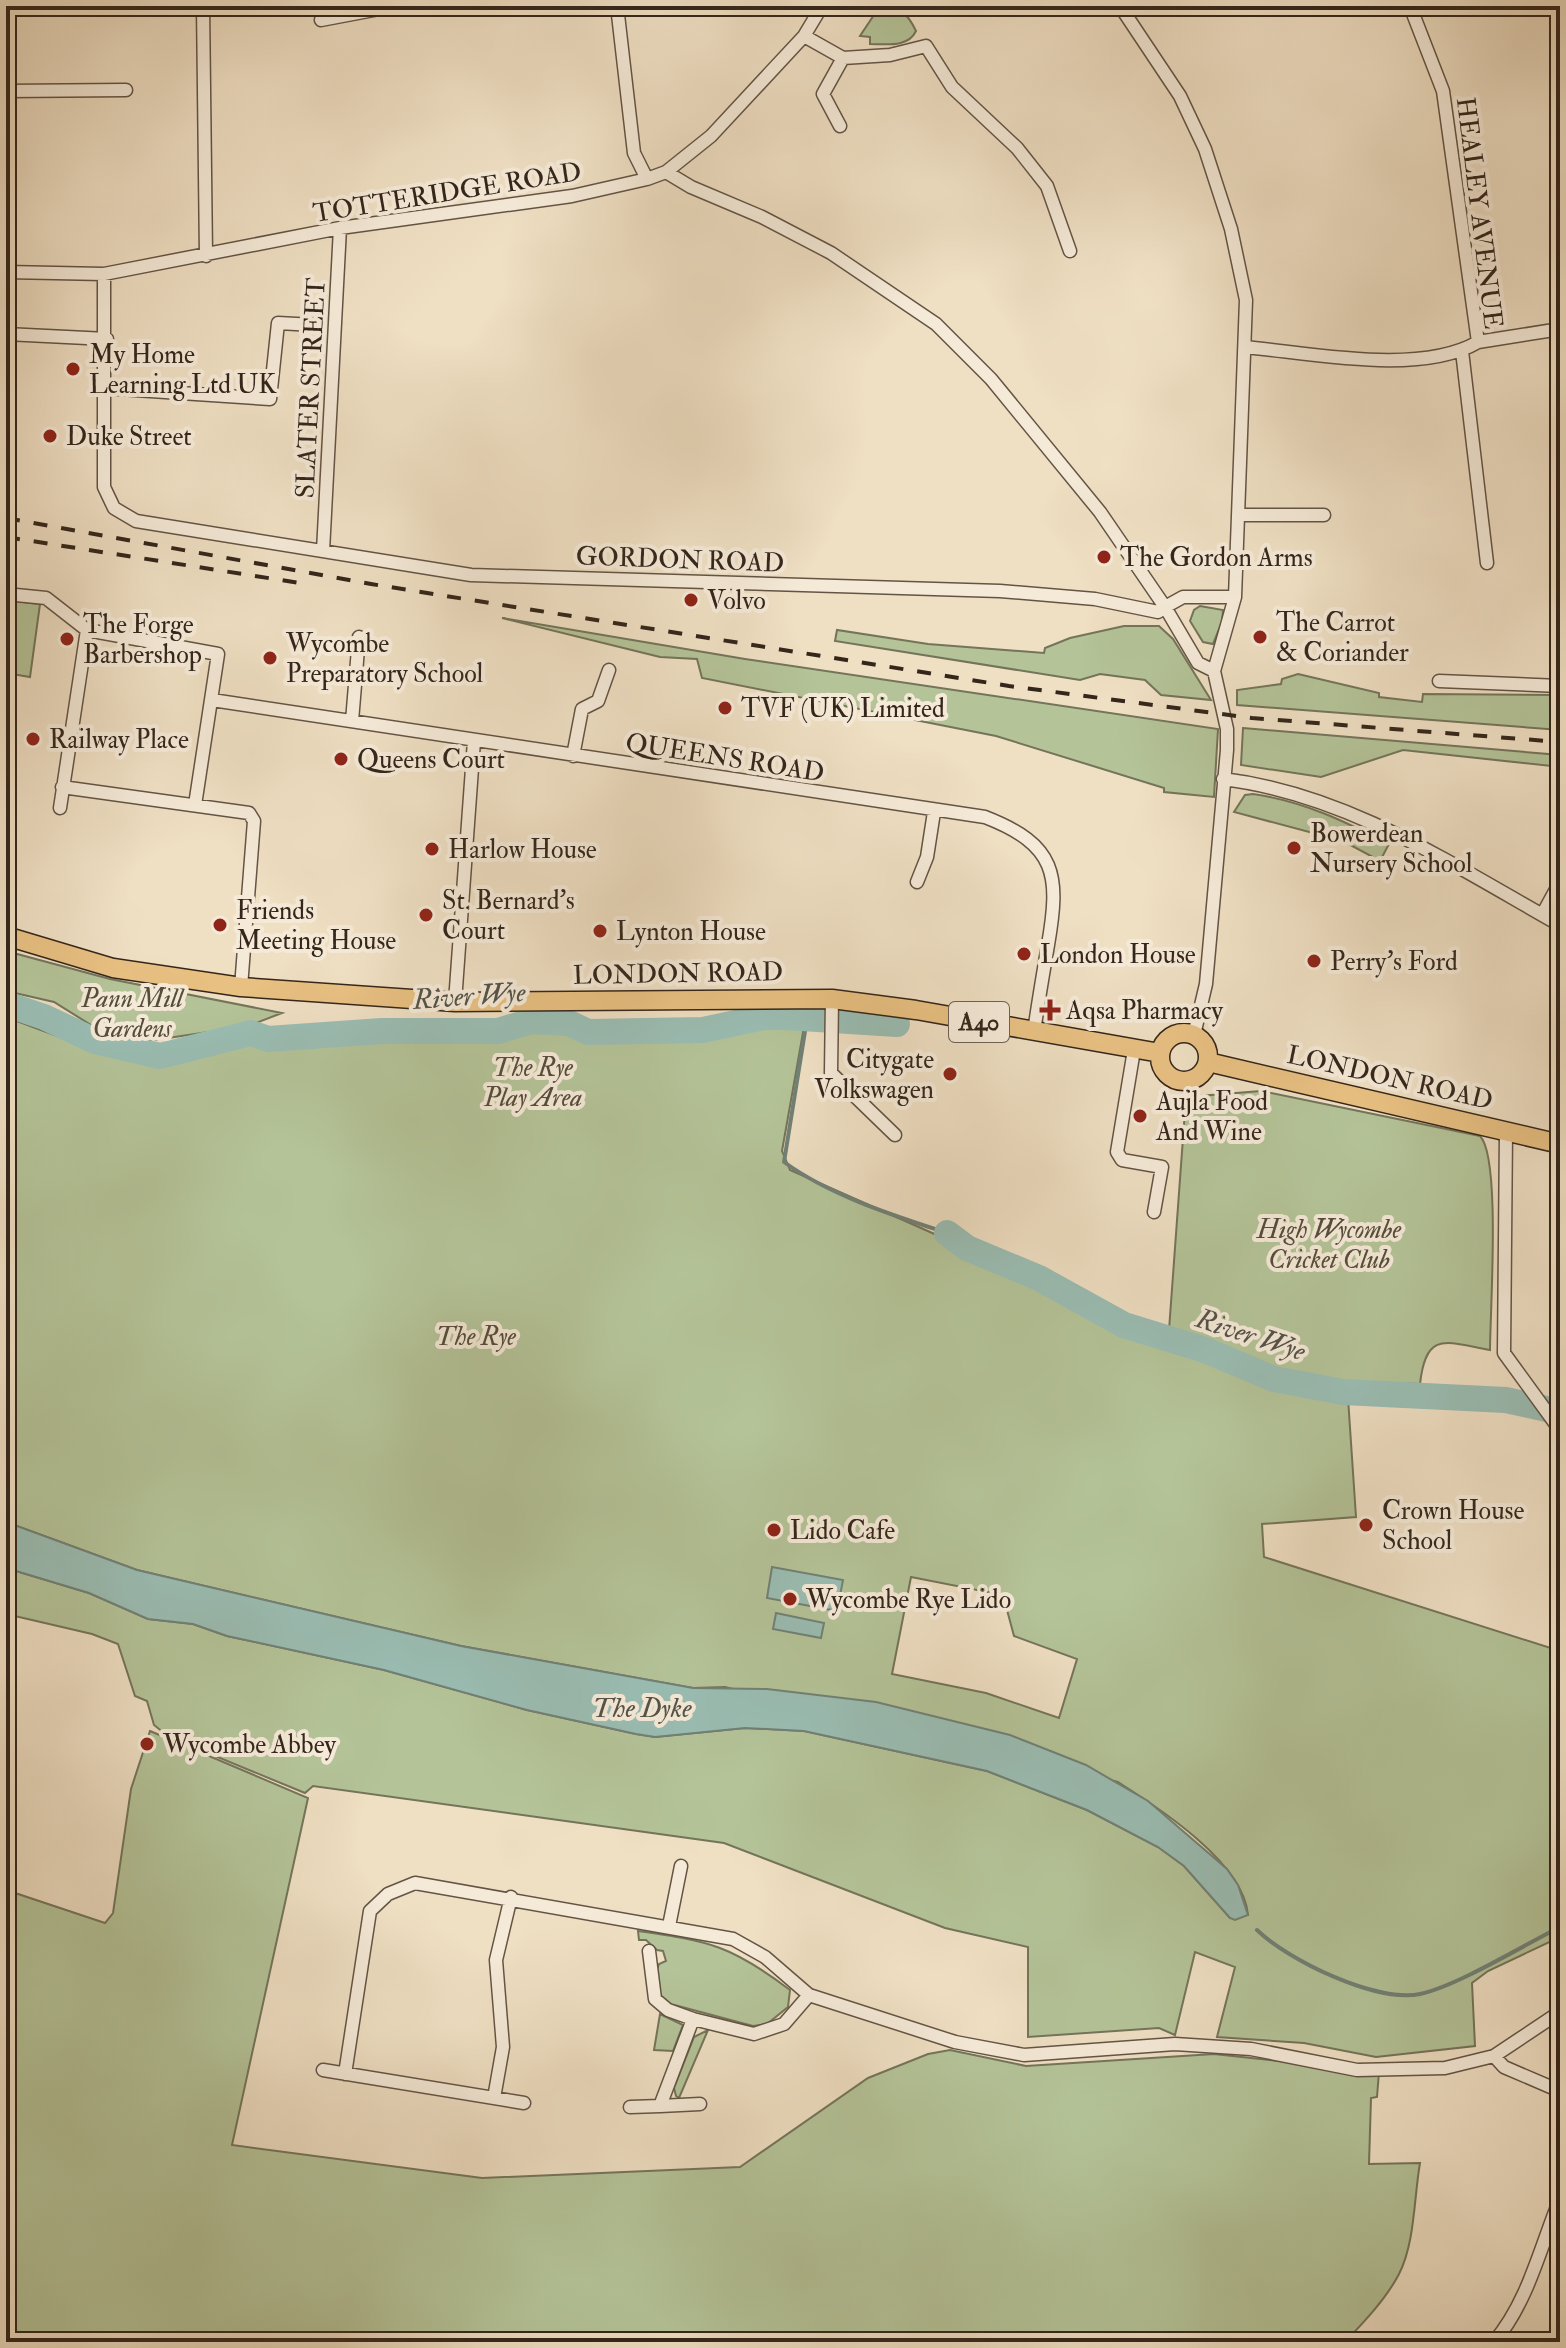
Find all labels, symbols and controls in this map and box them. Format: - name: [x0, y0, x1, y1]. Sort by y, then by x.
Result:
- street label: HEALEY AVENUE: [1449, 95, 1509, 331]
- street label: TOTTERIDGE ROAD: [311, 156, 584, 230]
- street label: SLATER STREET: [289, 277, 333, 499]
- place label: My Home Learning Ltd UK: [89, 339, 277, 401]
- marker: My Home Learning Ltd UK: [64, 360, 82, 378]
- place label: Duke Street: [66, 421, 192, 453]
- marker: Duke Street: [41, 427, 59, 445]
- street label: GORDON ROAD: [575, 540, 785, 580]
- place label: The Gordon Arms: [1120, 542, 1313, 574]
- marker: The Gordon Arms: [1095, 548, 1113, 566]
- place label: Volvo: [707, 585, 766, 617]
- marker: Volvo: [682, 591, 700, 609]
- place label: The Carrot & Coriander: [1276, 607, 1409, 669]
- place label: The Forge Barbershop: [83, 609, 202, 672]
- place label: Wycombe Preparatory School: [285, 628, 484, 691]
- marker: The Carrot & Coriander: [1251, 628, 1269, 646]
- marker: The Forge Barbershop: [58, 630, 76, 648]
- marker: Wycombe Preparatory School: [261, 649, 279, 667]
- place label: TVF (UK) Limited: [741, 693, 945, 725]
- marker: TVF (UK) Limited: [716, 699, 734, 717]
- place label: Railway Place: [49, 724, 189, 756]
- street label: QUEENS ROAD: [623, 726, 827, 789]
- marker: Railway Place: [24, 730, 42, 748]
- place label: Queens Court: [357, 744, 505, 776]
- marker: Queens Court: [332, 750, 350, 768]
- place label: Bowerdean Nursery School: [1310, 818, 1473, 880]
- place label: Harlow House: [448, 834, 597, 866]
- marker: Bowerdean Nursery School: [1285, 839, 1303, 857]
- marker: Harlow House: [423, 840, 441, 858]
- place label: St. Bernard's Court: [442, 885, 575, 947]
- place label: Friends Meeting House: [236, 895, 396, 957]
- marker: St. Bernard's Court: [417, 906, 435, 924]
- marker: Friends Meeting House: [211, 916, 229, 934]
- place label: Lynton House: [616, 916, 766, 948]
- marker: Lynton House: [591, 922, 609, 940]
- place label: London House: [1040, 939, 1196, 971]
- marker: London House: [1015, 945, 1033, 963]
- place label: Perry's Ford: [1330, 946, 1458, 978]
- marker: Perry's Ford: [1305, 952, 1323, 970]
- street label: LONDON ROAD: [573, 956, 783, 992]
- water label: River Wye: [411, 975, 527, 1018]
- park label: Pann Mill Gardens: [80, 983, 185, 1045]
- place label: Aqsa Pharmacy: [1065, 995, 1224, 1027]
- marker: Aqsa Pharmacy: [1041, 1001, 1059, 1019]
- road number: A40: [949, 1002, 1009, 1042]
- street label: LONDON ROAD: [1284, 1039, 1496, 1117]
- place label: Citygate Volkswagen: [814, 1044, 934, 1106]
- park label: The Rye Play Area: [483, 1052, 582, 1114]
- marker: Citygate Volkswagen: [941, 1065, 959, 1083]
- place label: Aujla Food And Wine: [1155, 1086, 1268, 1148]
- marker: Aujla Food And Wine: [1131, 1107, 1149, 1125]
- park label: High Wycombe Cricket Club: [1256, 1214, 1401, 1276]
- water label: River Wye: [1191, 1301, 1310, 1370]
- park label: The Rye: [436, 1321, 516, 1353]
- place label: Crown House School: [1382, 1495, 1525, 1557]
- place label: Lido Cafe: [790, 1515, 895, 1547]
- marker: Crown House School: [1357, 1516, 1375, 1534]
- marker: Lido Cafe: [765, 1521, 783, 1539]
- place label: Wycombe Rye Lido: [805, 1584, 1011, 1616]
- marker: Wycombe Rye Lido: [781, 1590, 799, 1608]
- water label: The Dyke: [592, 1691, 692, 1726]
- place label: Wycombe Abbey: [162, 1729, 336, 1761]
- marker: Wycombe Abbey: [138, 1735, 156, 1753]

